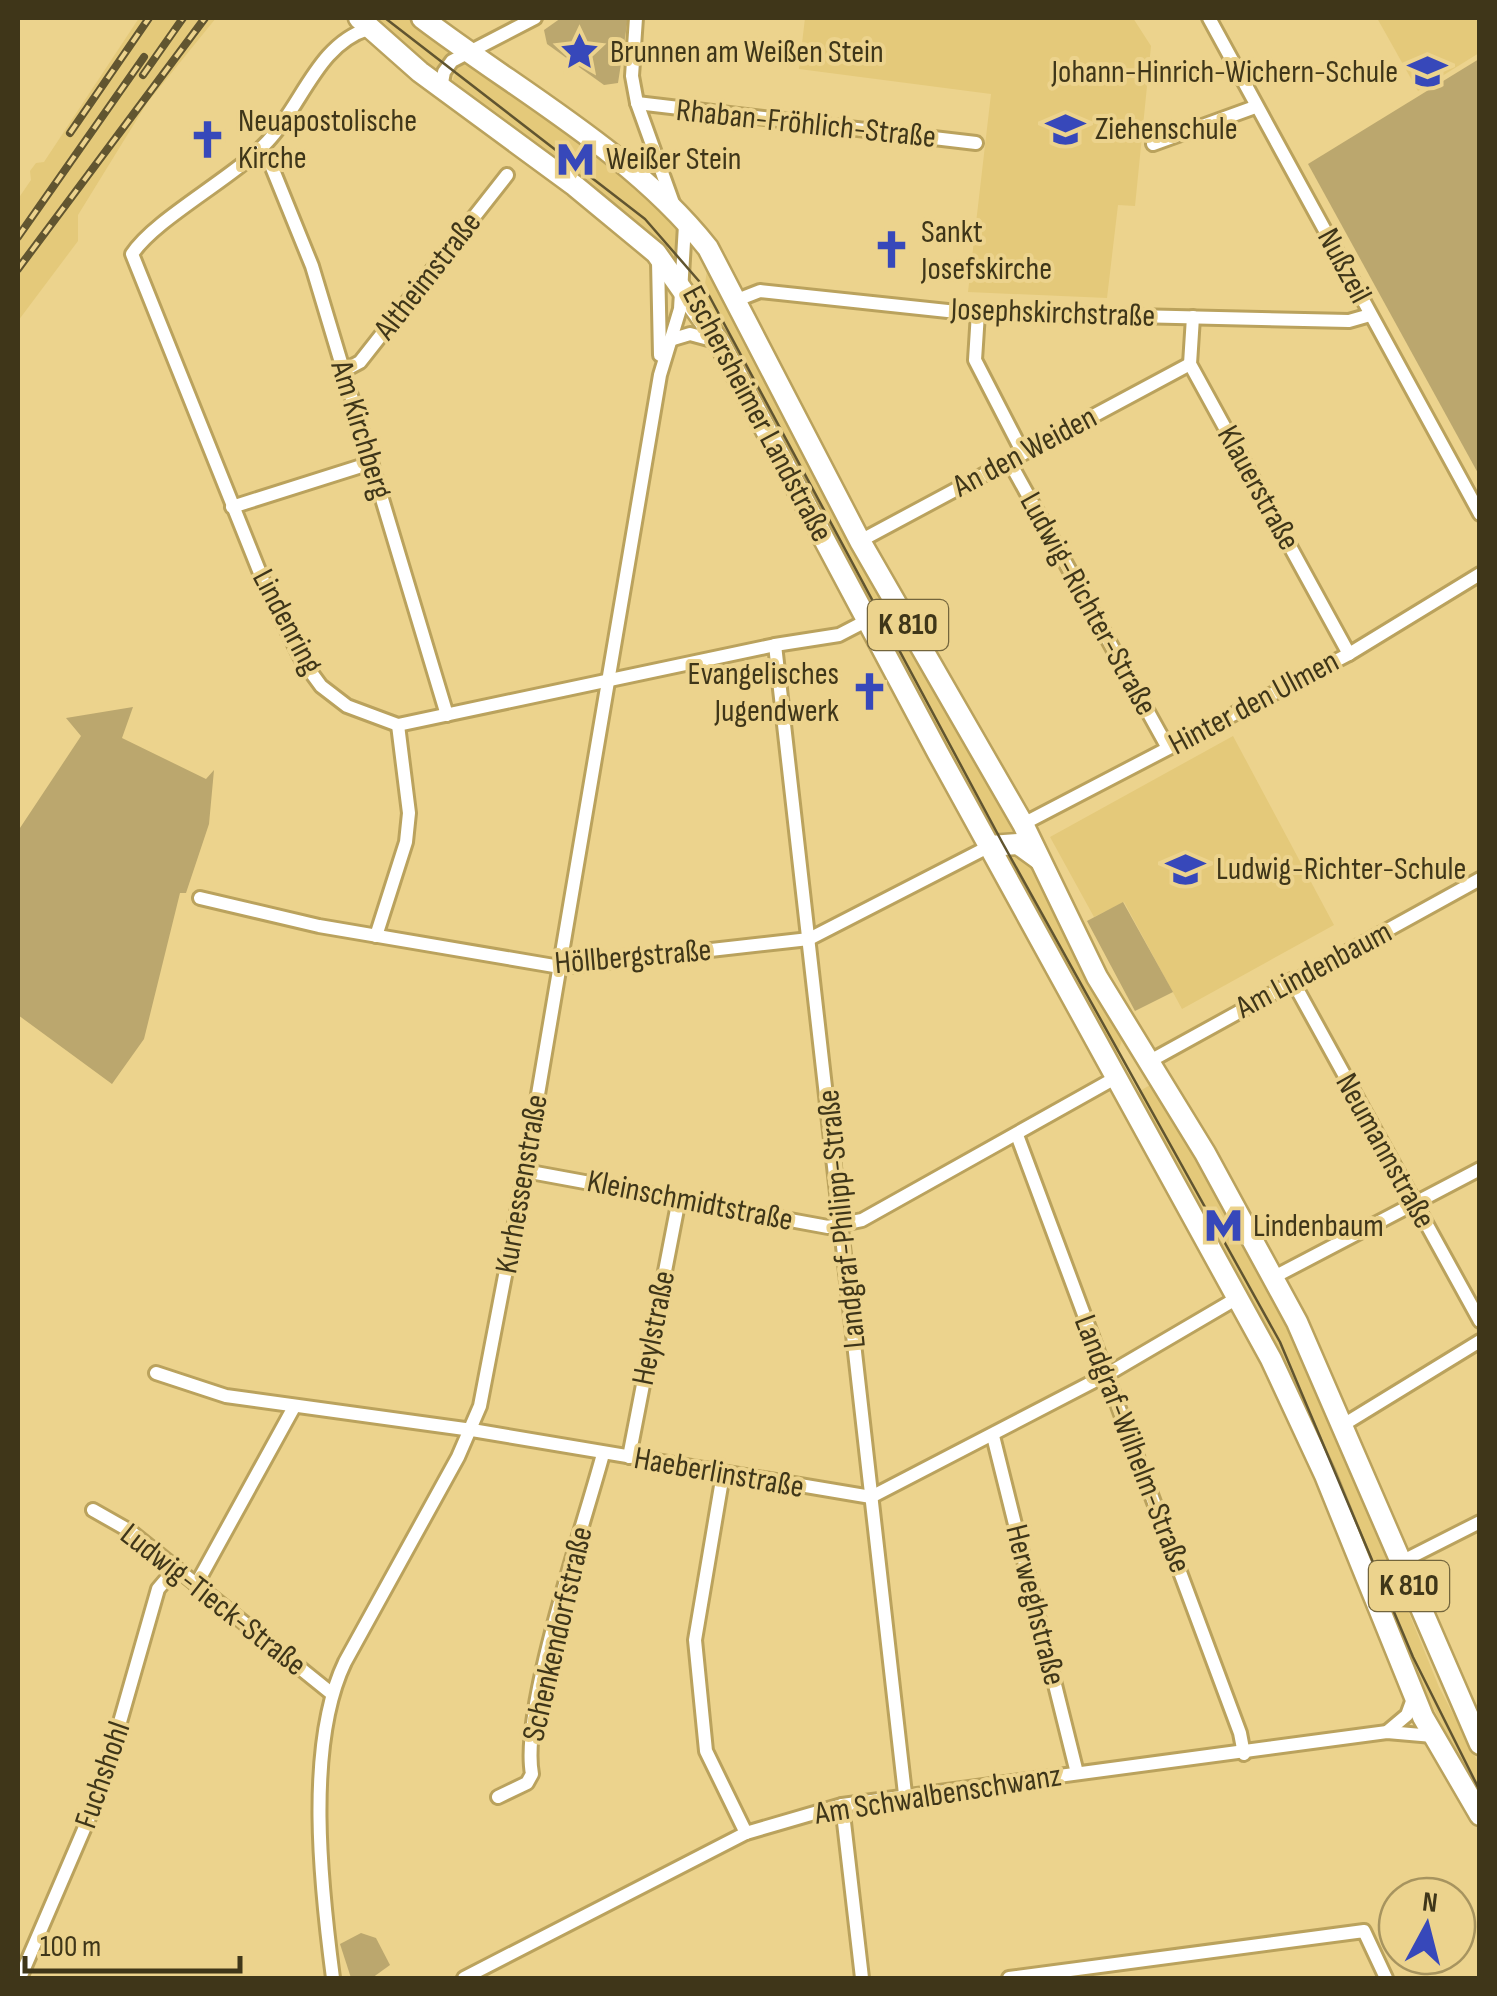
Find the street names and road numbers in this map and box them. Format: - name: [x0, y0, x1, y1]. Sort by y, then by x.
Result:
- street label: Rhaban-Fröhlich-Straße: [674, 91, 938, 157]
- street label: Altheimstraße: [365, 204, 490, 348]
- street label: Nußzeil: [1308, 222, 1380, 310]
- street label: Eschersheimer Landstraße: [673, 279, 841, 549]
- street label: Josephskirchstraße: [949, 290, 1156, 336]
- street label: Am Kirchberg: [321, 355, 401, 504]
- street label: An den Weiden: [946, 398, 1104, 507]
- street label: Klauerstraße: [1208, 419, 1308, 557]
- street label: Ludwig-Richter-Straße: [1011, 486, 1165, 722]
- street label: Lindenring: [243, 563, 331, 681]
- road number: K 810: [868, 600, 948, 650]
- street label: Hinter den Ulmen: [1162, 642, 1346, 764]
- street label: Am Lindenbaum: [1229, 913, 1399, 1028]
- street label: Höllbergstraße: [553, 931, 713, 983]
- street label: Neumannstraße: [1326, 1067, 1444, 1235]
- street label: Landgraf-Philipp-Straße: [809, 1088, 875, 1350]
- street label: Kurhessenstraße: [487, 1092, 557, 1276]
- street label: Kleinschmidtstraße: [584, 1162, 796, 1240]
- street label: Heylstraße: [624, 1267, 684, 1389]
- street label: Landgraf-Wilhelm-Straße: [1065, 1310, 1199, 1578]
- street label: Haeberlinstraße: [631, 1439, 807, 1507]
- street label: Ludwig-Tieck-Straße: [112, 1515, 314, 1685]
- street label: Herweghstraße: [996, 1520, 1074, 1690]
- street label: Schenkendorfstraße: [514, 1523, 602, 1745]
- road number: K 810: [1369, 1561, 1449, 1611]
- street label: Fuchshohl: [67, 1717, 139, 1833]
- street label: Am Schwalbenschwanz: [811, 1756, 1064, 1834]

